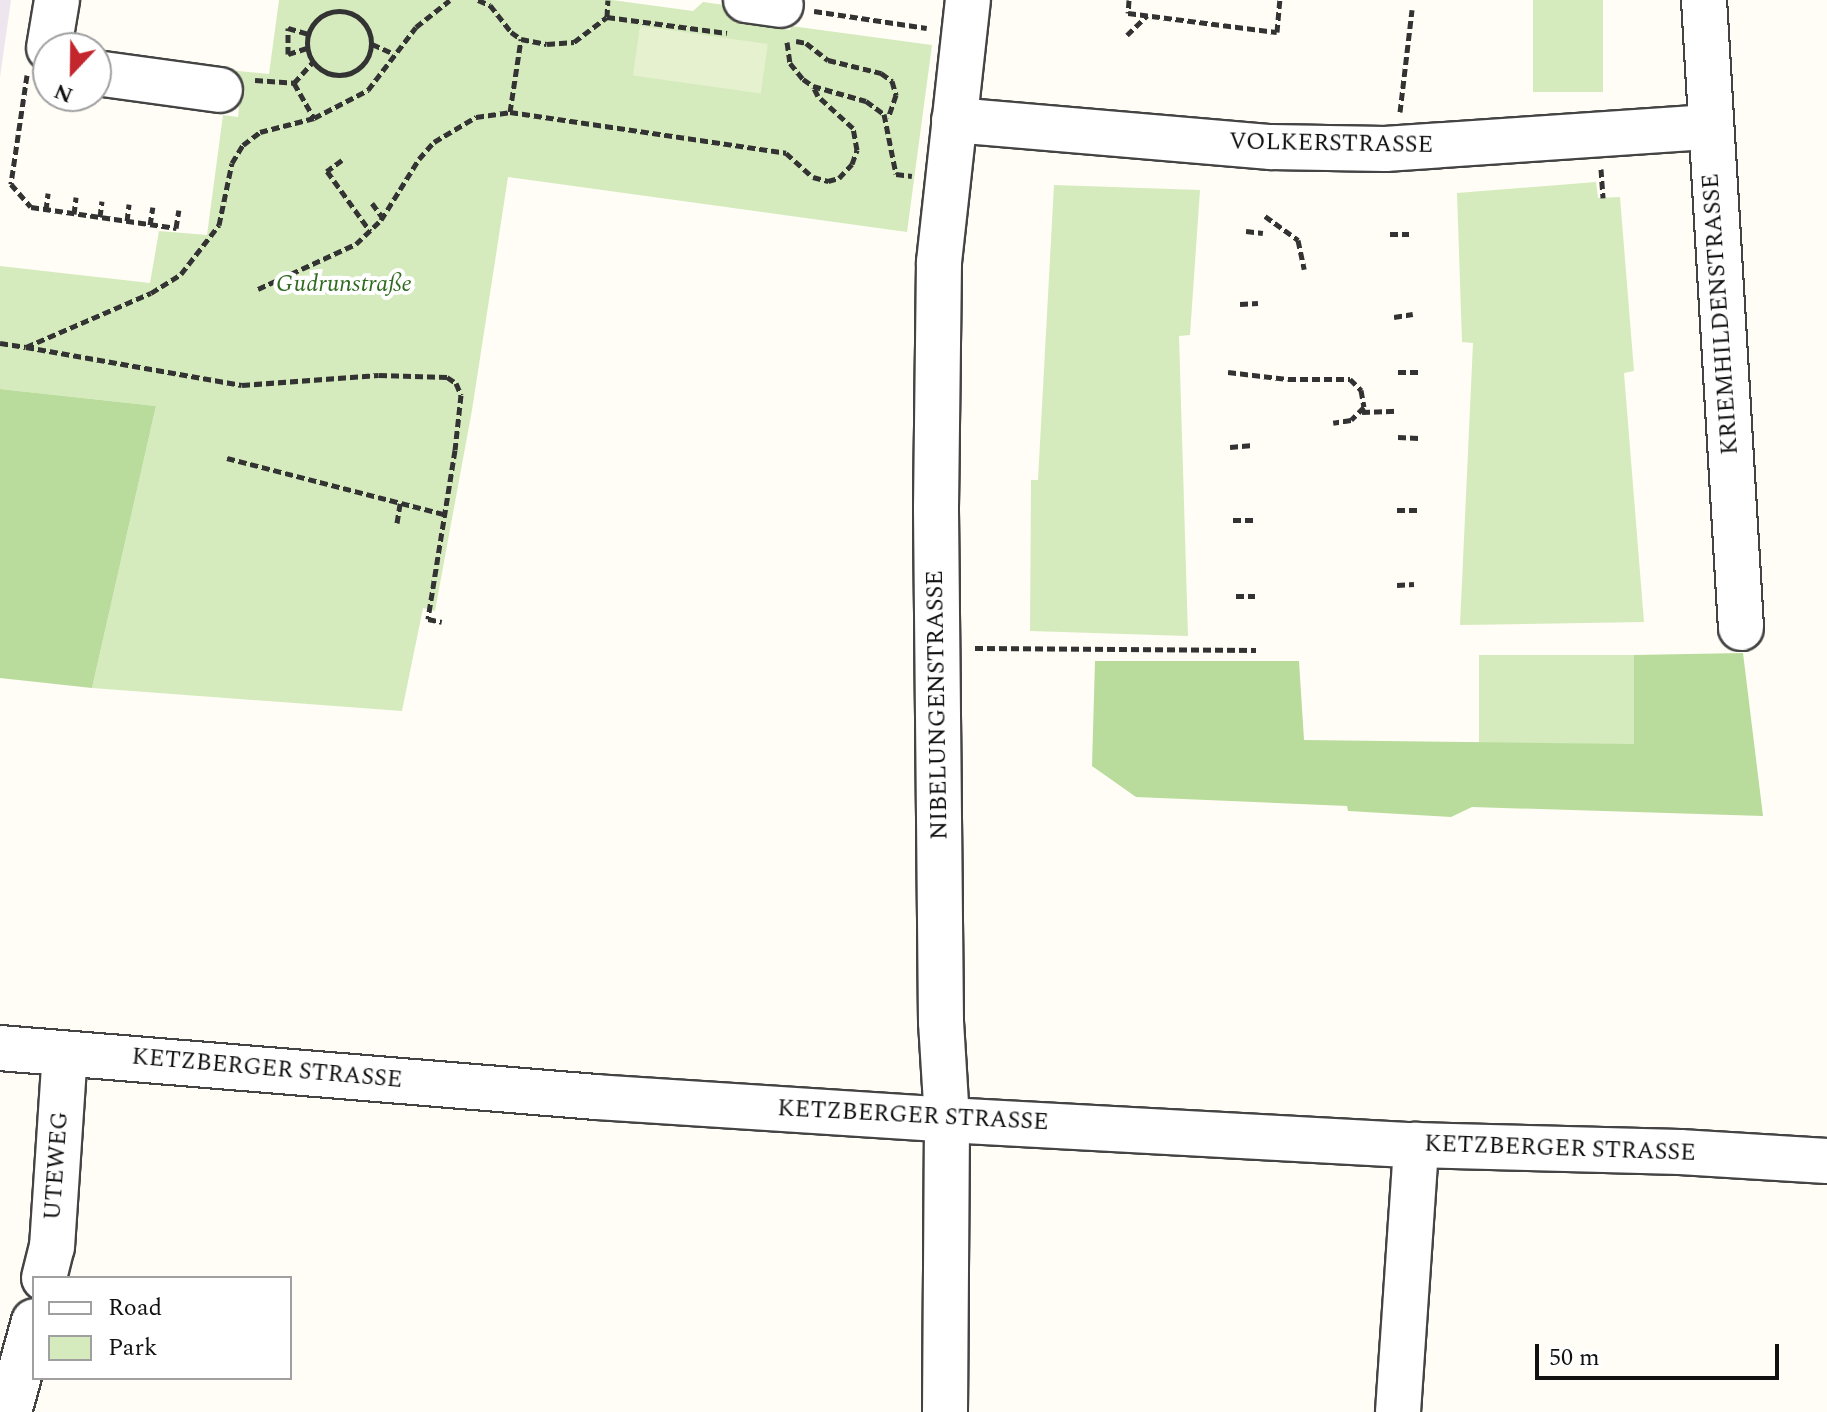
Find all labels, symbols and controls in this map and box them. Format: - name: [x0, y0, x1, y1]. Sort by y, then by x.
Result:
- north arrow: [32, 32, 112, 112]
- text: N: [49, 74, 78, 112]
- street label: VOLKERSTRASSE: [1229, 128, 1433, 160]
- street label: KRIEMHILDENSTRASSE: [1697, 172, 1745, 456]
- park label: Gudrunstraße: [276, 271, 412, 299]
- street label: NIBELUNGENSTRASSE: [921, 570, 955, 840]
- street label: KETZBERGER STRASSE: [130, 1043, 404, 1095]
- street label: KETZBERGER STRASSE: [777, 1095, 1049, 1137]
- street label: UTEWEG: [39, 1111, 75, 1221]
- street label: KETZBERGER STRASSE: [1424, 1130, 1696, 1168]
- legend: [32, 1276, 292, 1380]
- text: Road: [108, 1290, 162, 1326]
- scale bar: [1539, 1328, 1783, 1378]
- text: Park: [108, 1330, 158, 1366]
- text: 50 m: [1549, 1340, 1600, 1376]

